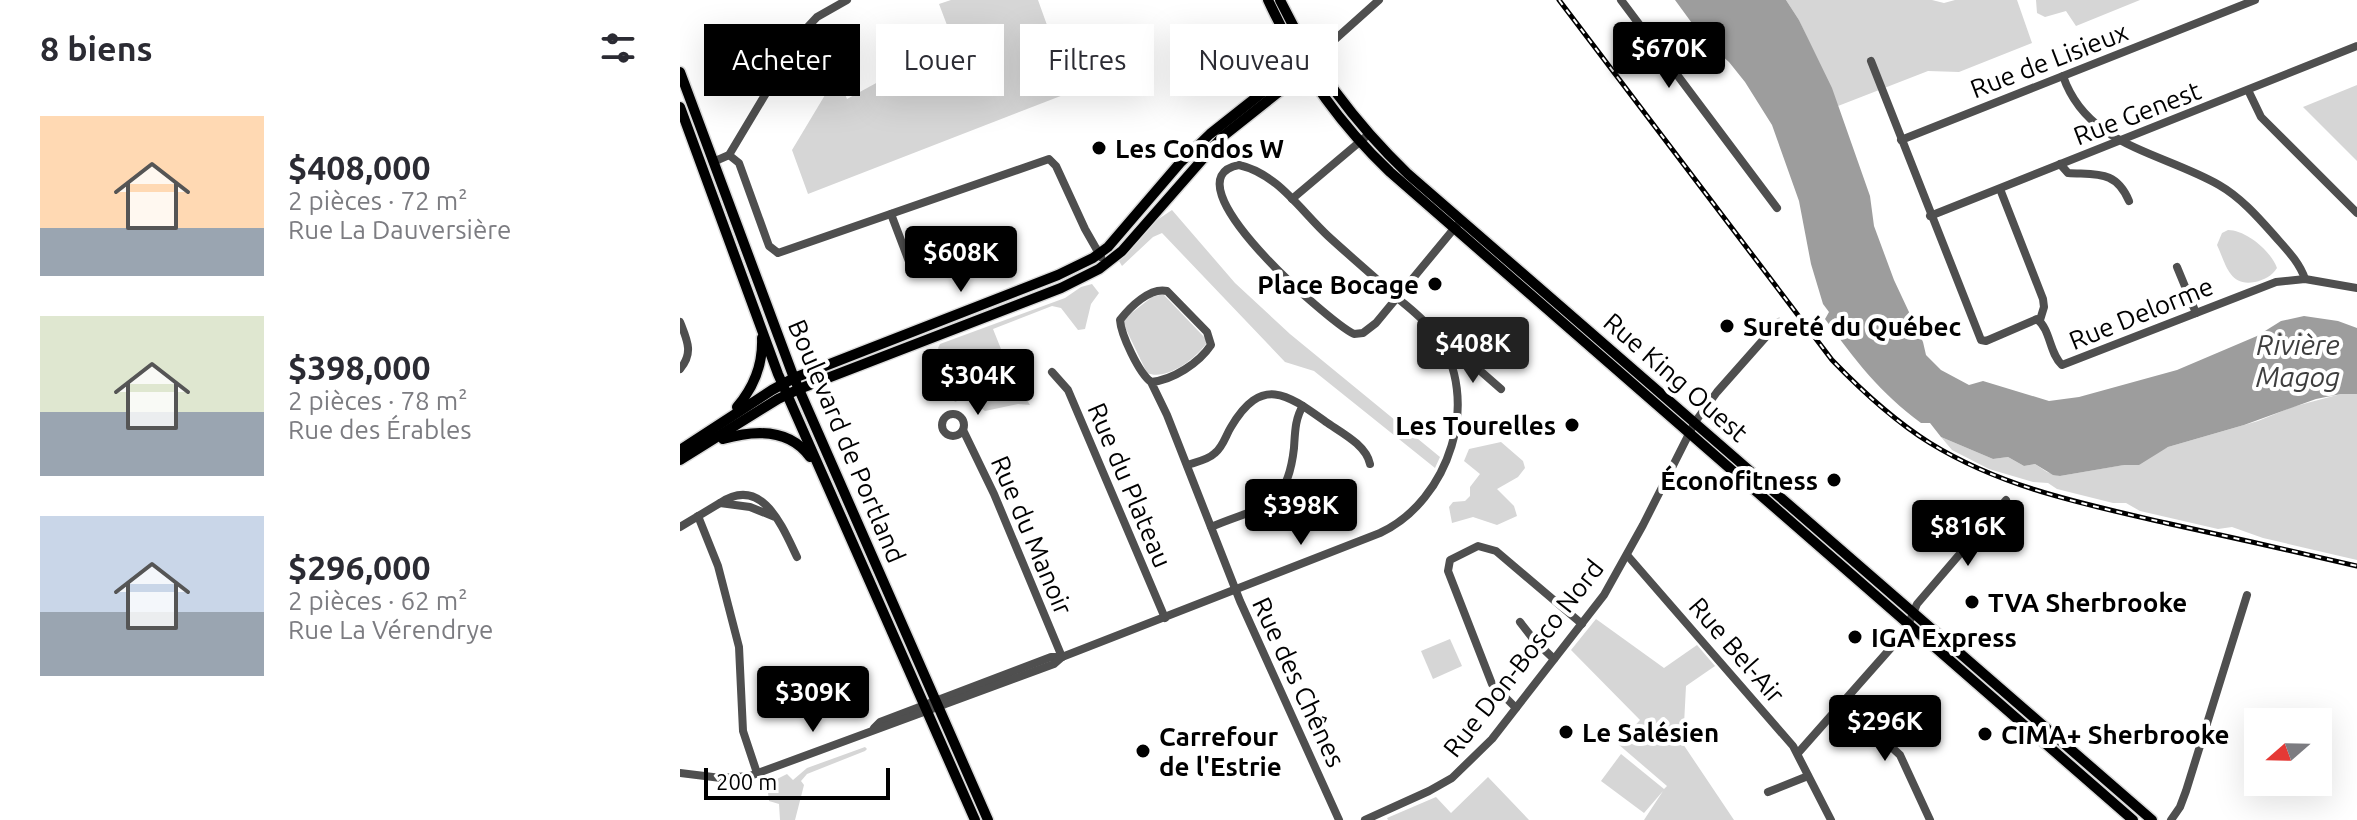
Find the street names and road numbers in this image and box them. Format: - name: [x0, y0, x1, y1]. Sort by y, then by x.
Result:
- street label: Rue de Lisieux: [1966, 17, 2132, 103]
- street label: Rue Genest: [2069, 76, 2205, 150]
- street label: Rue Delorme: [2065, 271, 2217, 355]
- street label: Rue King Ouest: [1598, 307, 1754, 447]
- street label: Boulevard de Portland: [783, 315, 911, 567]
- street label: Rue du Plateau: [1082, 398, 1178, 572]
- street label: Rue du Manoir: [986, 451, 1079, 619]
- street label: Rue Don-Bosco Nord: [1437, 554, 1609, 762]
- street label: Rue Bel-Air: [1684, 592, 1791, 709]
- street label: Rue des Chênes: [1247, 593, 1351, 771]

